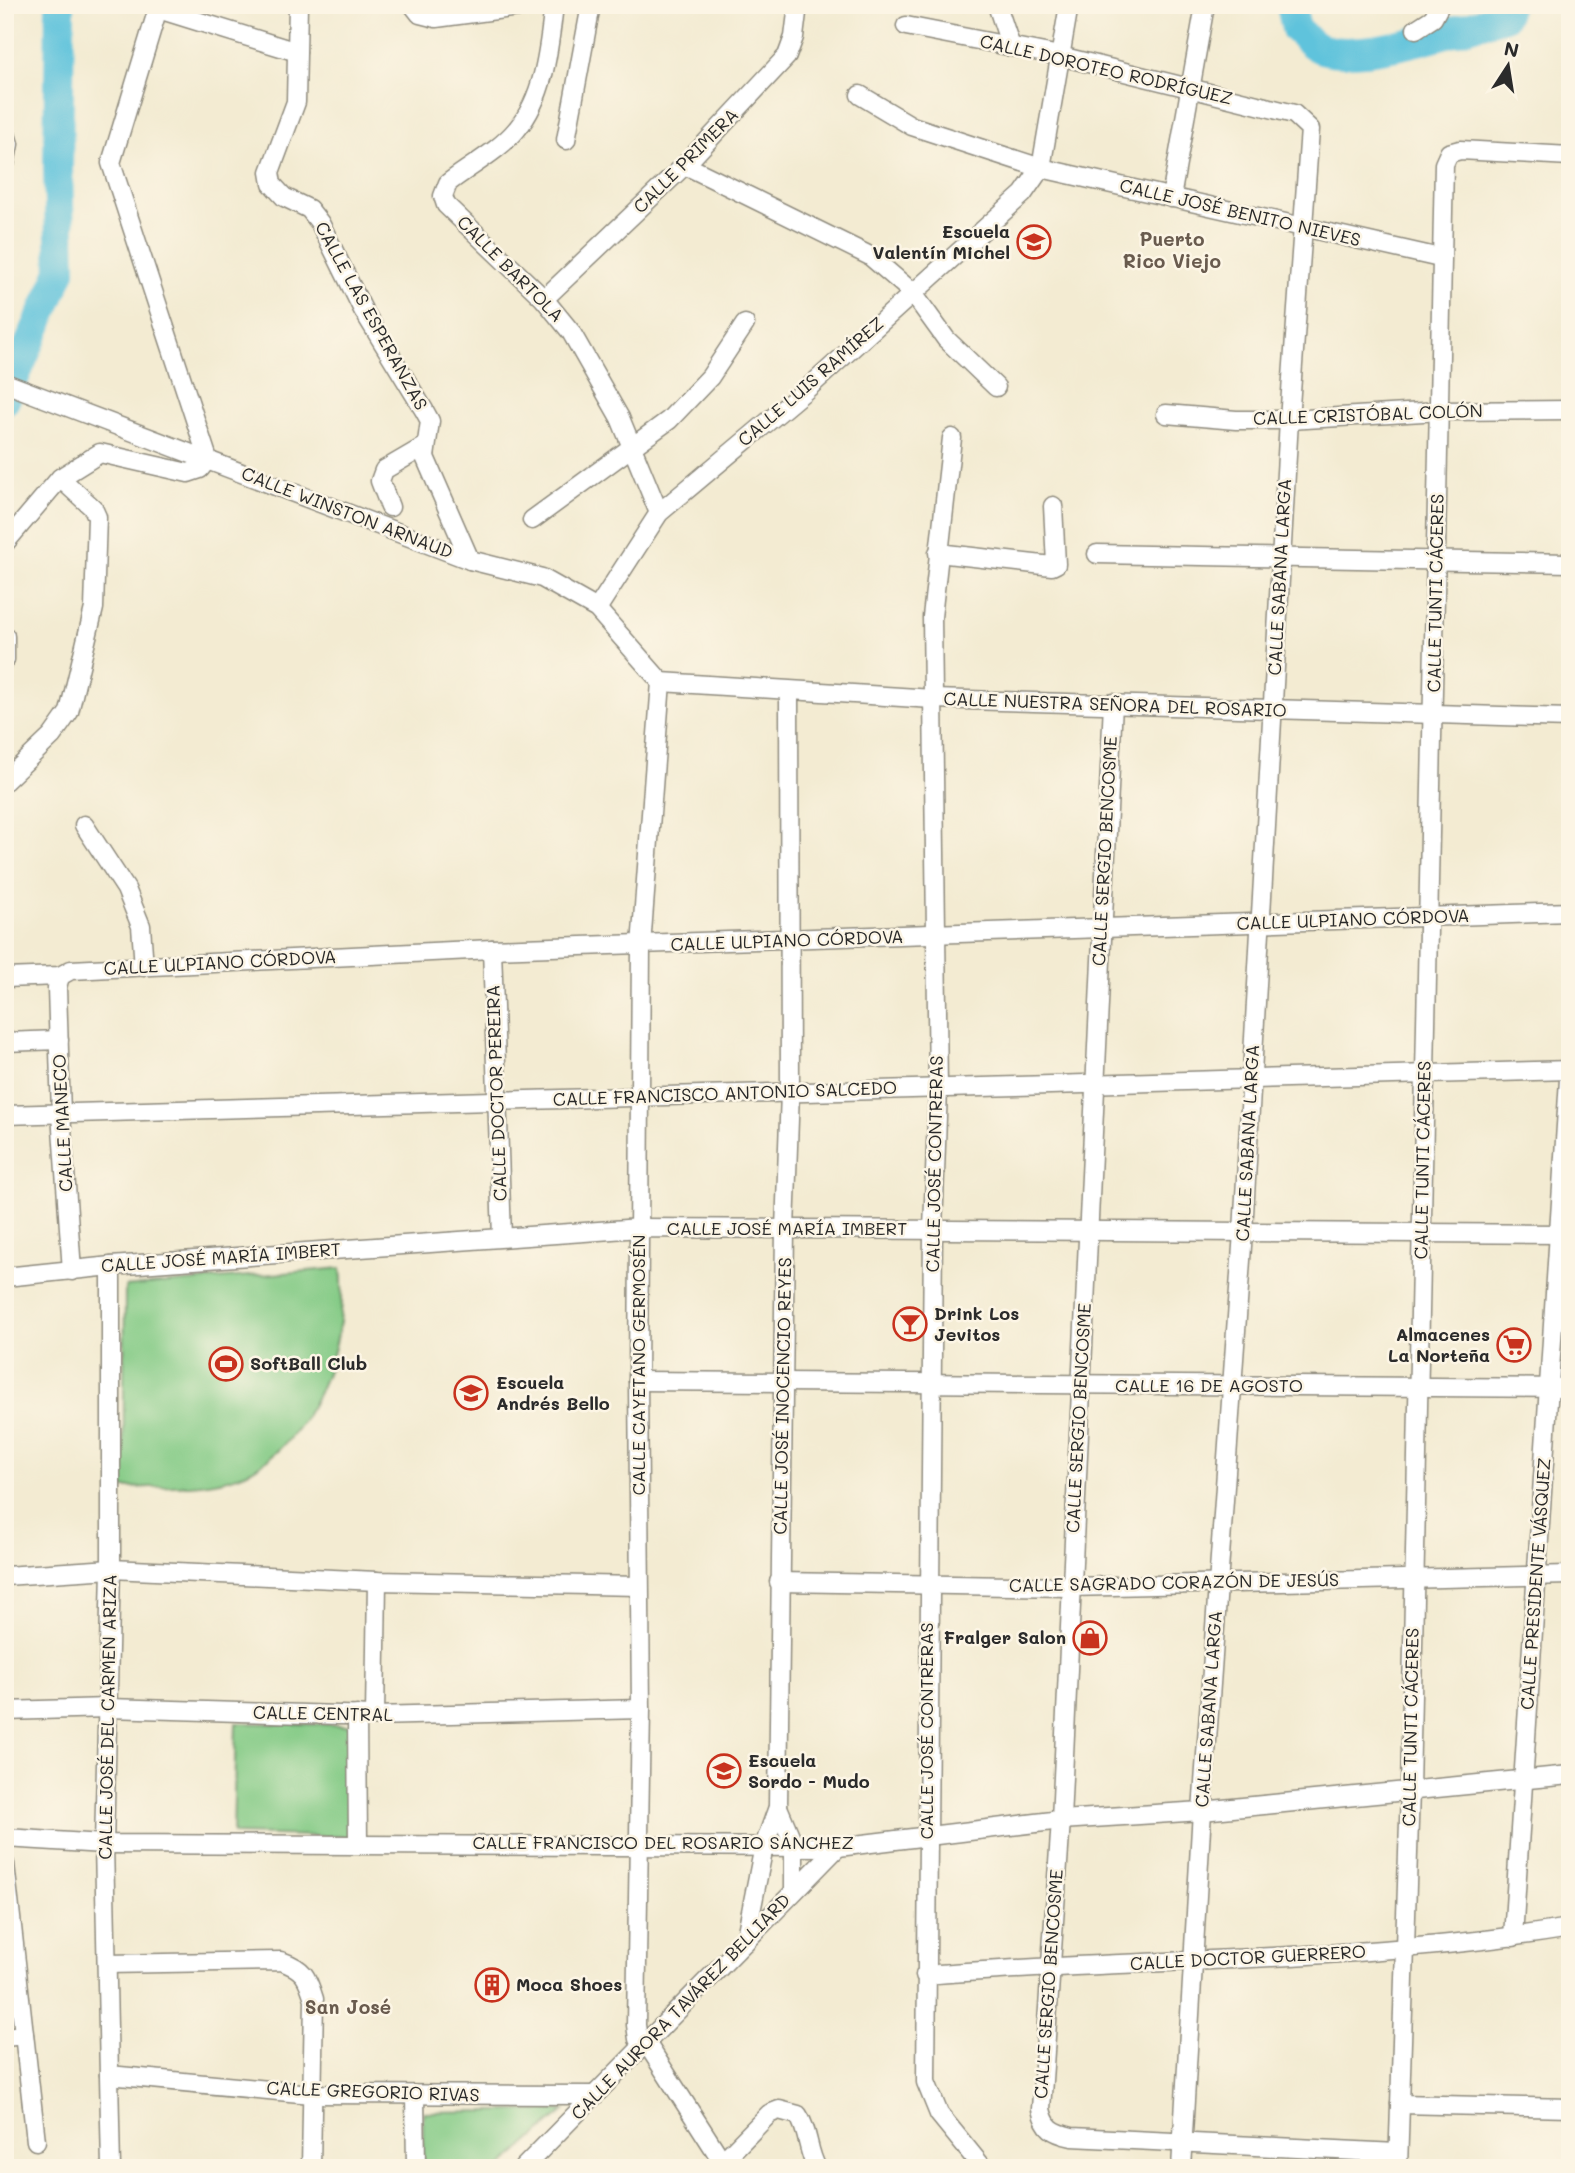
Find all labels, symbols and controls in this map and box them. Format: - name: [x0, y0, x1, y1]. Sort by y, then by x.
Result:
- street label: CALLE DOROTEO RODRÍGUEZ: [978, 28, 1235, 110]
- north arrow: [1474, 32, 1544, 102]
- text: N: [1502, 35, 1521, 63]
- street label: CALLE PRIMERA: [628, 103, 743, 218]
- street label: CALLE JOSÉ BENITO NIEVES: [1117, 173, 1363, 251]
- street label: CALLE BARTOLA: [452, 210, 569, 327]
- street label: CALLE LAS ESPERANZAS: [310, 217, 434, 414]
- place label: Escuela Valentín Michel: [873, 219, 1010, 264]
- school or university icon: Escuela Valentín Michel: [1015, 223, 1053, 261]
- district label: Puerto Rico Viejo: [1123, 226, 1221, 273]
- street label: CALLE LUIS RAMÍREZ: [732, 311, 888, 451]
- street label: CALLE CRISTÓBAL COLÓN: [1253, 398, 1483, 430]
- street label: CALLE WINSTON ARNAUD: [238, 461, 457, 564]
- street label: CALLE SABANA LARGA: [1262, 478, 1296, 676]
- street label: CALLE TUNTI CÁCERES: [1421, 493, 1449, 693]
- street label: CALLE NUESTRA SEÑORA DEL ROSARIO: [943, 686, 1287, 722]
- street label: CALLE SERGIO BENCOSME: [1086, 735, 1122, 967]
- street label: CALLE ULPIANO CÓRDOVA: [1236, 903, 1470, 935]
- street label: CALLE ULPIANO CÓRDOVA: [670, 924, 904, 956]
- street label: CALLE ULPIANO CÓRDOVA: [103, 944, 337, 980]
- street label: CALLE DOCTOR PEREIRA: [480, 984, 512, 1202]
- street label: CALLE SABANA LARGA: [1230, 1044, 1264, 1242]
- street label: CALLE MANECO: [46, 1054, 78, 1192]
- street label: CALLE JOSÉ CONTRERAS: [920, 1055, 948, 1273]
- street label: CALLE TUNTI CÁCERES: [1408, 1060, 1436, 1260]
- street label: CALLE FRANCISCO ANTONIO SALCEDO: [552, 1075, 898, 1111]
- street label: CALLE JOSÉ MARÍA IMBERT: [667, 1216, 907, 1240]
- street label: CALLE CAYETANO GERMOSÉN: [626, 1234, 650, 1496]
- street label: CALLE JOSÉ MARÍA IMBERT: [100, 1237, 342, 1277]
- street label: CALLE JOSÉ INOCENCIO REYES: [768, 1257, 796, 1535]
- place label: Drink Los Jevitos: [934, 1301, 1019, 1346]
- street label: CALLE SERGIO BENCOSME: [1060, 1302, 1096, 1534]
- bar icon: Drink Los Jevitos: [891, 1305, 929, 1343]
- place label: Almacenes La Norteña: [1388, 1322, 1490, 1367]
- supermarket icon: Almacenes La Norteña: [1495, 1326, 1533, 1364]
- sports icon: SoftBall Club: [207, 1345, 245, 1383]
- place label: SoftBall Club: [250, 1351, 367, 1375]
- place label: Escuela Andrés Bello: [496, 1370, 610, 1415]
- street label: CALLE 16 DE AGOSTO: [1115, 1373, 1303, 1397]
- school or university icon: Escuela Andrés Bello: [452, 1374, 490, 1412]
- street label: CALLE PRESIDENTE VÁSQUEZ: [1514, 1457, 1556, 1711]
- street label: CALLE SAGRADO CORAZÓN DE JESÚS: [1009, 1567, 1339, 1597]
- street label: CALLE JOSÉ DEL CARMEN ARIZA: [93, 1574, 121, 1860]
- street label: CALLE SABANA LARGA: [1189, 1610, 1227, 1808]
- shop icon: Fralger Salon: [1071, 1619, 1109, 1657]
- street label: CALLE JOSÉ CONTRERAS: [914, 1622, 938, 1840]
- place label: Fralger Salon: [943, 1625, 1066, 1649]
- street label: CALLE TUNTI CÁCERES: [1396, 1627, 1424, 1827]
- street label: CALLE CENTRAL: [253, 1700, 394, 1726]
- place label: Escuela Sordo - Mudo: [748, 1748, 870, 1793]
- school or university icon: Escuela Sordo - Mudo: [705, 1752, 743, 1790]
- street label: CALLE FRANCISCO DEL ROSARIO SÁNCHEZ: [472, 1830, 854, 1854]
- street label: CALLE SERGIO BENCOSME: [1028, 1868, 1068, 2100]
- street label: CALLE AURORA TAVÁREZ BELLIARD: [565, 1888, 795, 2125]
- street label: CALLE DOCTOR GUERRERO: [1129, 1939, 1367, 1975]
- building icon: Moca Shoes: [473, 1966, 511, 2004]
- place label: Moca Shoes: [516, 1972, 622, 1996]
- district label: San José: [305, 1994, 391, 2019]
- street label: CALLE GREGORIO RIVAS: [266, 2075, 480, 2107]

